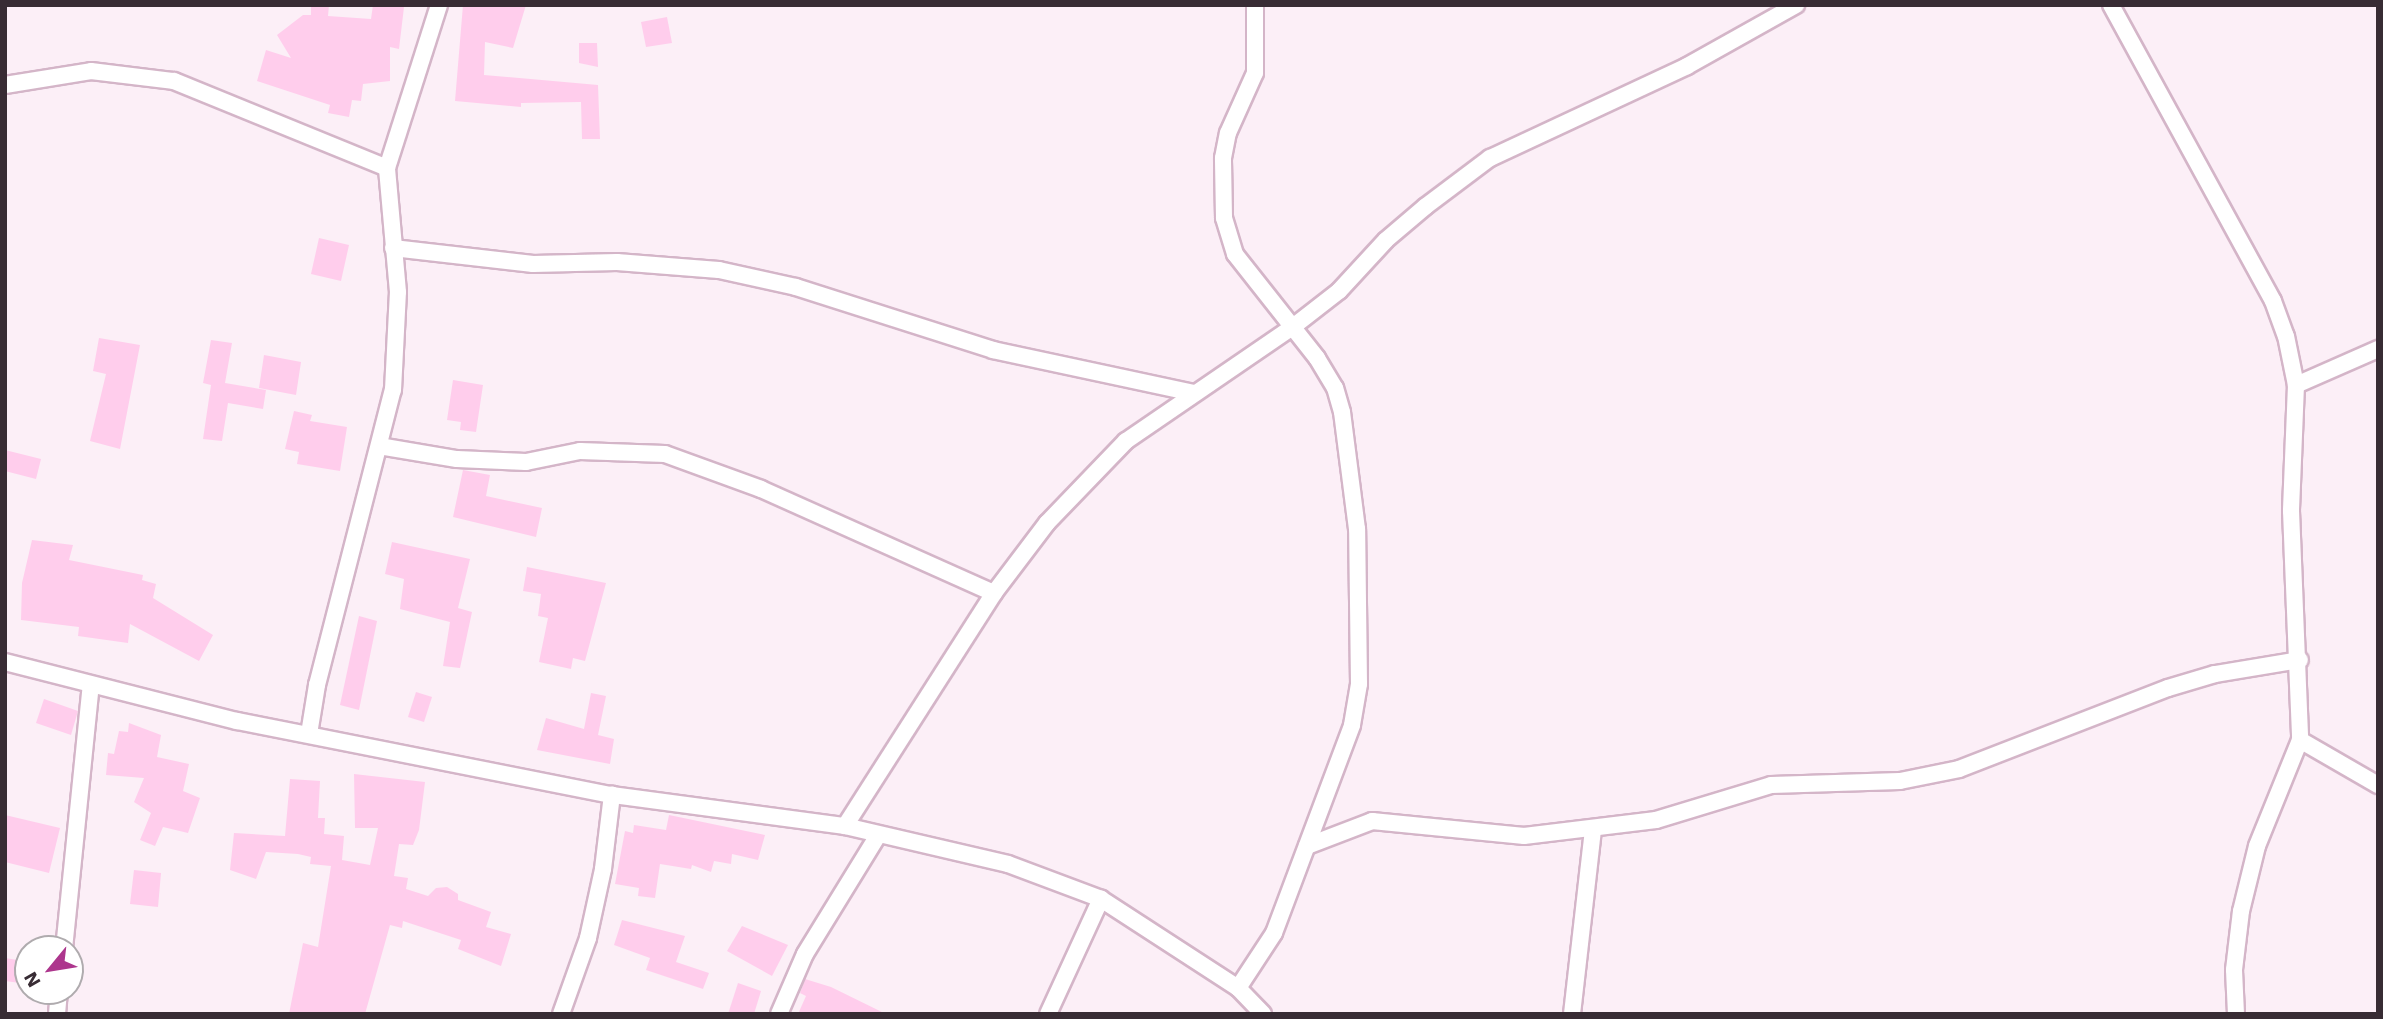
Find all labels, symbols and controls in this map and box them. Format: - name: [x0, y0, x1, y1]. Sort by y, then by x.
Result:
- north arrow: [14, 935, 84, 1005]
- text: N: [19, 968, 46, 992]

